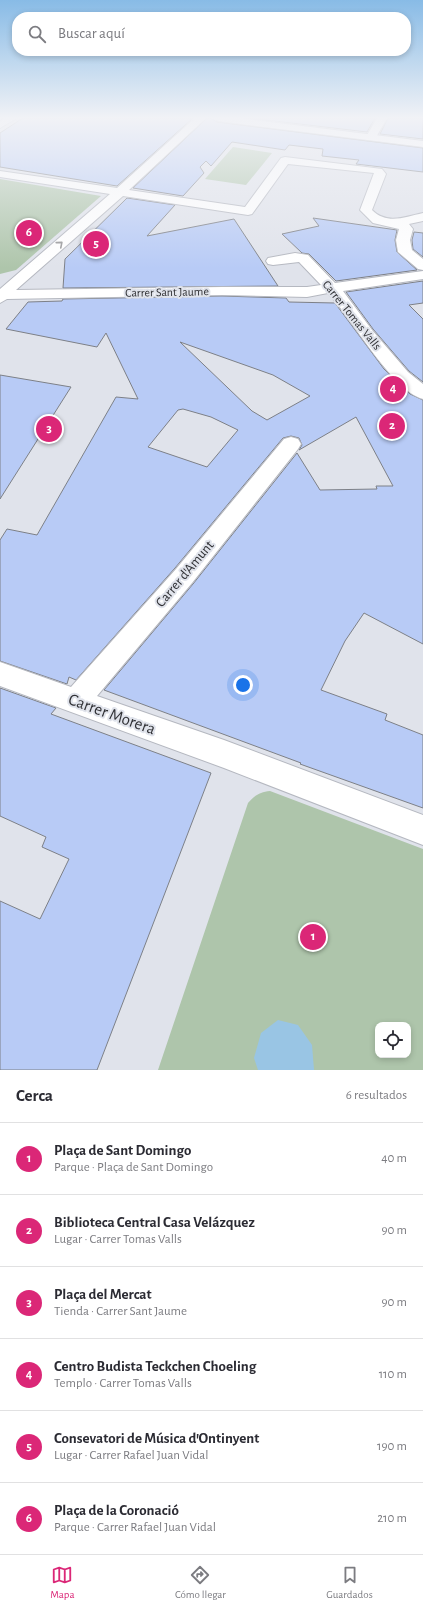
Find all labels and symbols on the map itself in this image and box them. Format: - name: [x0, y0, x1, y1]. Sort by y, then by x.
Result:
- pin: 6: [16, 218, 42, 248]
- pin: 5: [83, 229, 109, 259]
- one-way arrow: [55, 242, 62, 249]
- street label: Carrer Tomas Valls: [321, 278, 383, 352]
- street label: Carrer Sant Jaume: [125, 285, 209, 299]
- pin: 4: [380, 374, 406, 404]
- pin: 2: [379, 411, 405, 441]
- pin: 3: [36, 414, 62, 444]
- street label: Carrer d'Amunt: [153, 538, 217, 610]
- your location: [233, 675, 253, 695]
- street label: Carrer Morera: [66, 690, 158, 738]
- pin: 1: [300, 922, 326, 952]

